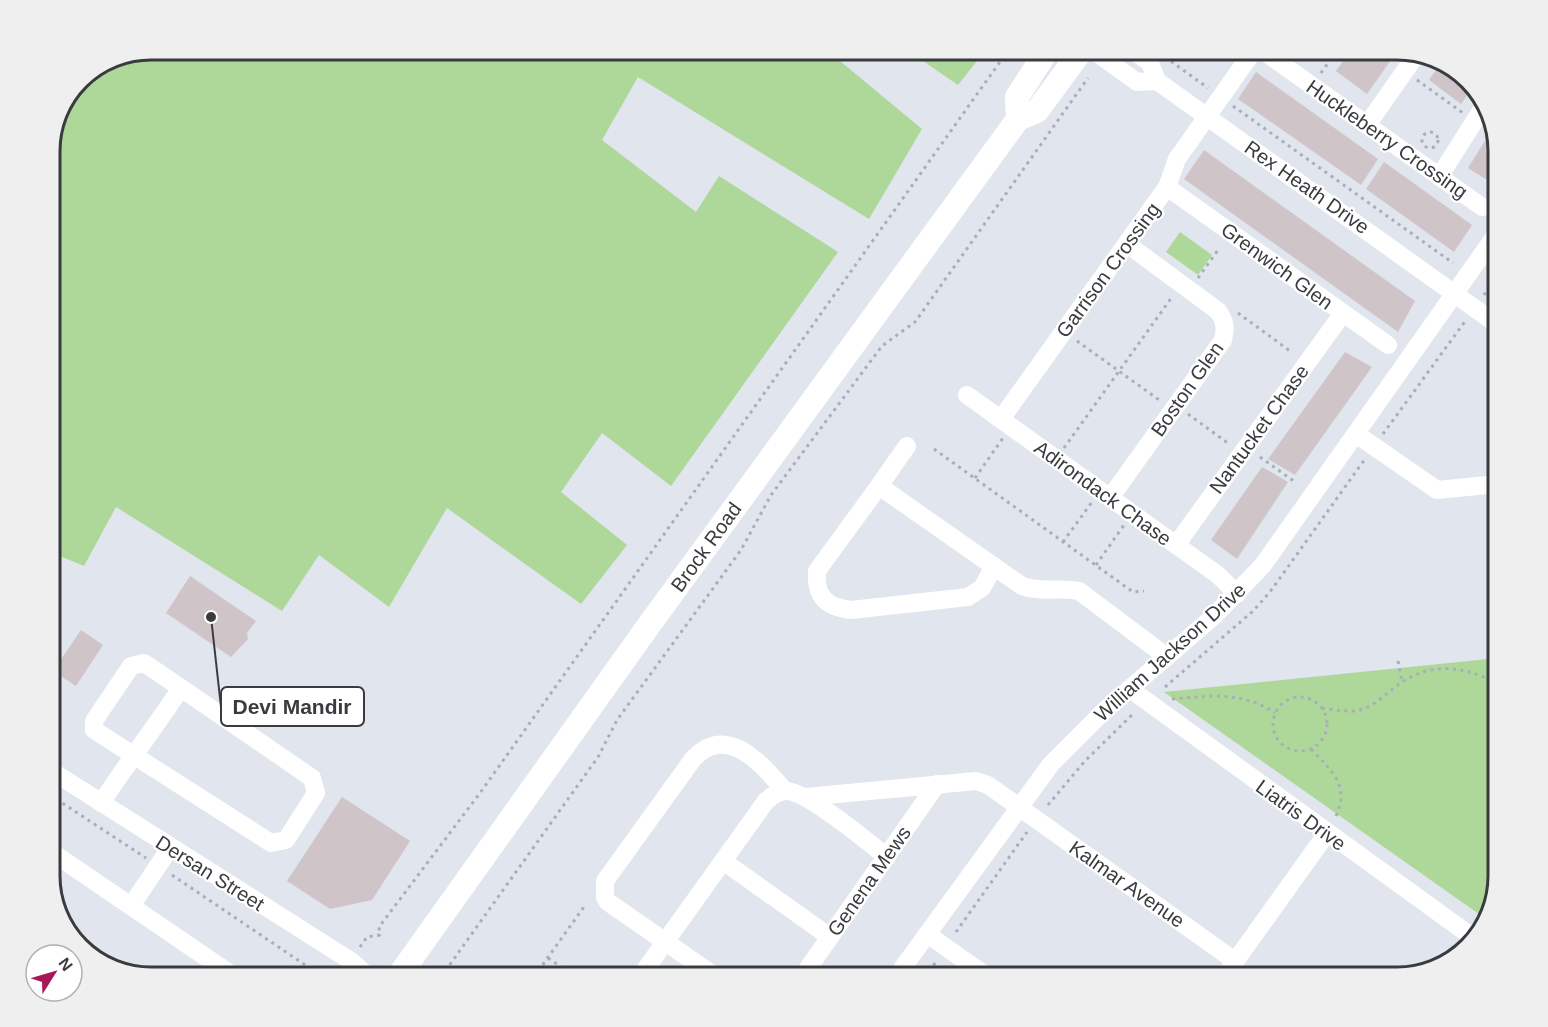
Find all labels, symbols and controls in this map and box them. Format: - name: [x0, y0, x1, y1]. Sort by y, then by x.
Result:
- street label: Huckleberry Crossing: [1302, 75, 1472, 203]
- street label: Rex Heath Drive: [1241, 136, 1373, 238]
- street label: Garrison Crossing: [1052, 198, 1164, 342]
- street label: Grenwich Glen: [1217, 218, 1337, 314]
- street label: Boston Glen: [1146, 338, 1228, 440]
- street label: Nantucket Chase: [1205, 360, 1313, 498]
- street label: Adirondack Chase: [1030, 436, 1176, 550]
- street label: Brock Road: [666, 498, 746, 596]
- street label: William Jackson Drive: [1090, 578, 1250, 726]
- callout: Devi Mandir: [221, 687, 364, 726]
- text: Devi Mandir: [232, 695, 352, 718]
- street label: Liatris Drive: [1252, 775, 1350, 855]
- street label: Genena Mews: [823, 822, 915, 940]
- street label: Dersan Street: [152, 831, 269, 915]
- street label: Kalmar Avenue: [1065, 836, 1189, 932]
- north arrow: [24, 943, 84, 1003]
- text: N: [55, 955, 76, 974]

